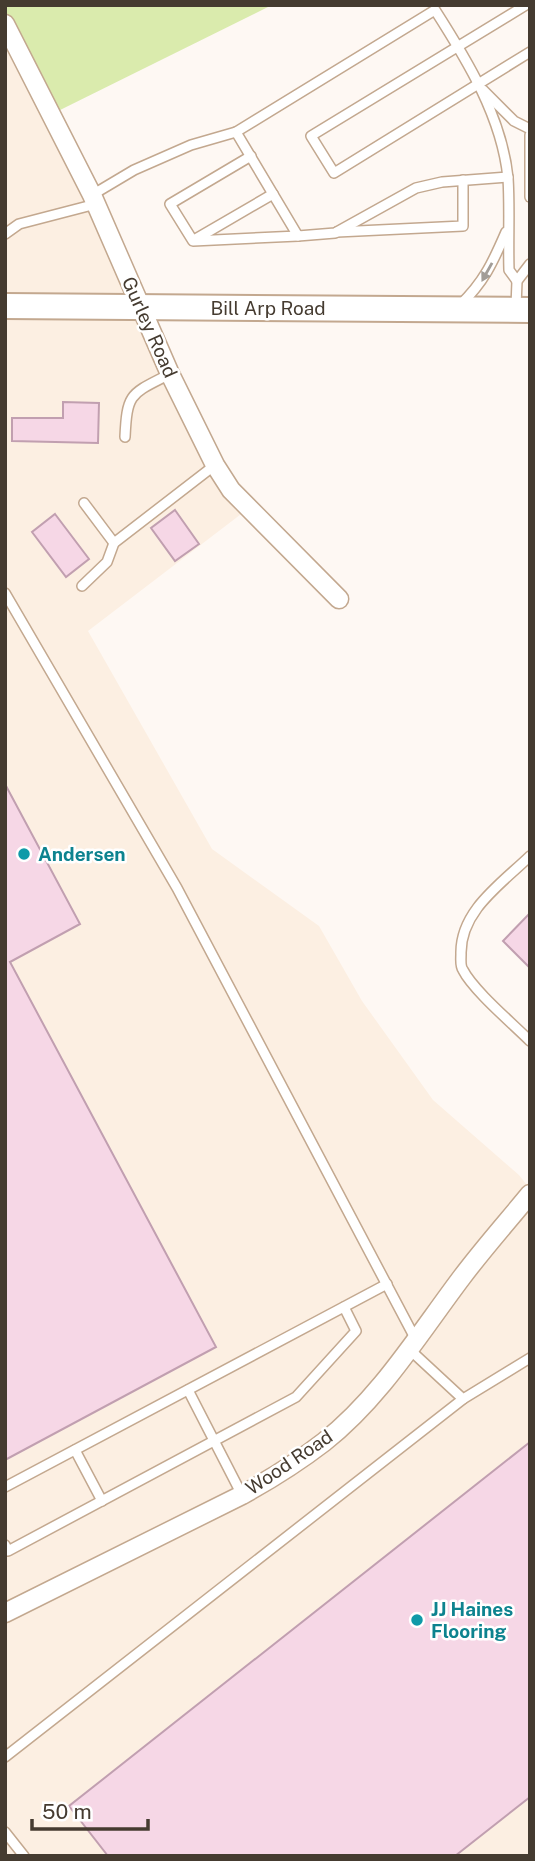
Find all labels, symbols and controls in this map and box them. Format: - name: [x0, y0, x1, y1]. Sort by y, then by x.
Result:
- one-way arrow: [481, 262, 493, 282]
- street label: Gurley Road: [118, 273, 182, 381]
- street label: Bill Arp Road: [210, 297, 326, 319]
- place label: Andersen: [38, 843, 126, 865]
- marker: Andersen: [16, 846, 32, 862]
- street label: Wood Road: [242, 1425, 336, 1499]
- place label: JJ Haines Flooring: [431, 1598, 513, 1642]
- marker: JJ Haines Flooring: [409, 1612, 425, 1628]
- scale bar: [32, 1787, 147, 1831]
- text: 50 m: [42, 1799, 92, 1824]

